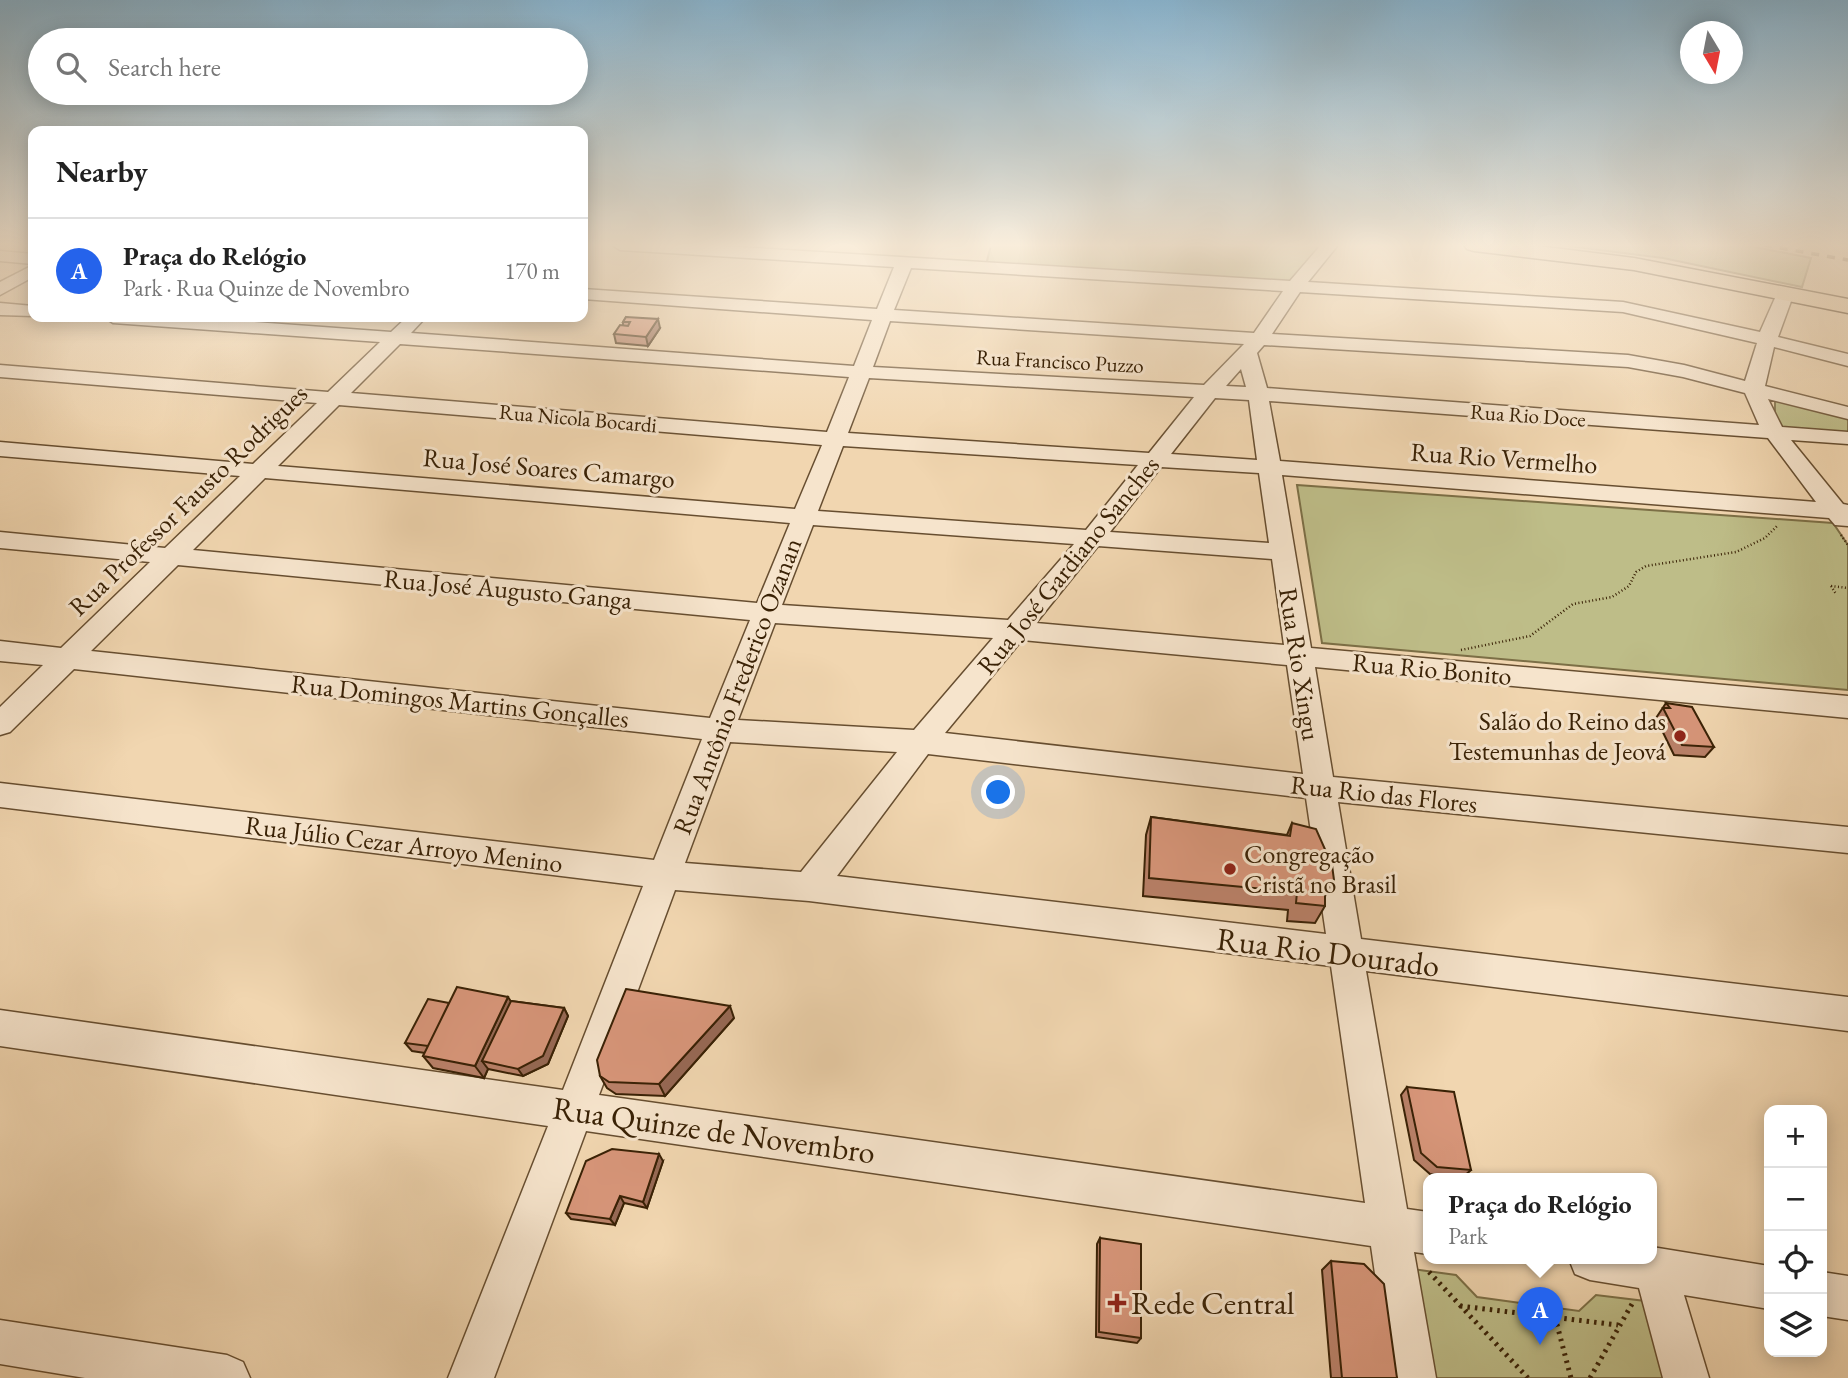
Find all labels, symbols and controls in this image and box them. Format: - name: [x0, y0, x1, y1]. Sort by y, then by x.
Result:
- north arrow: [1680, 21, 1743, 84]
- search box: [28, 28, 588, 105]
- icon: search: [52, 48, 90, 86]
- text: Search here: [108, 50, 221, 84]
- text: Nearby: [56, 152, 148, 191]
- text: Praça do Relógio: [123, 239, 306, 273]
- text: A: [71, 256, 87, 286]
- text: 170 m: [504, 256, 560, 286]
- text: Park · Rua Quinze de Novembro: [123, 273, 410, 303]
- street label: Rua Francisco Puzzo: [975, 343, 1145, 379]
- street label: Rua Professor Fausto Rodrigues: [61, 377, 315, 623]
- street label: Rua Rio Doce: [1469, 397, 1587, 433]
- street label: Rua Nicola Bocardi: [498, 398, 658, 438]
- street label: Rua Rio Vermelho: [1409, 435, 1599, 481]
- street label: Rua José Soares Camargo: [422, 440, 676, 496]
- street label: Rua José Gardiano Sanches: [969, 449, 1167, 681]
- street label: Rua Antônio Frederico Ozanan: [665, 533, 809, 839]
- street label: Rua José Augusto Ganga: [382, 561, 634, 617]
- street label: Rua Rio Xingu: [1271, 585, 1329, 743]
- street label: Rua Rio Bonito: [1351, 645, 1513, 693]
- street label: Rua Domingos Martins Gonçalles: [289, 666, 631, 736]
- place label: Salão do Reino das Testemunhas de Jeová: [1448, 704, 1667, 768]
- marker: Salão do Reino das Testemunhas de Jeová: [1672, 728, 1688, 744]
- street label: Rua Rio das Flores: [1289, 767, 1479, 821]
- your location: [981, 775, 1015, 809]
- street label: Rua Júlio Cezar Arroyo Menino: [243, 808, 565, 880]
- place label: Congregação Cristã no Brasil: [1244, 837, 1397, 901]
- marker: Congregação Cristã no Brasil: [1222, 861, 1238, 877]
- street label: Rua Rio Dourado: [1214, 918, 1442, 986]
- street label: Rua Quinze de Novembro: [550, 1087, 878, 1173]
- map controls: [1764, 1105, 1827, 1357]
- button: +: [1764, 1105, 1827, 1168]
- button: −: [1764, 1168, 1827, 1231]
- popup: [1423, 1173, 1657, 1264]
- text: Praça do Relógio: [1448, 1187, 1632, 1221]
- text: Park: [1448, 1221, 1488, 1251]
- button: locate: [1764, 1231, 1827, 1294]
- place label: Rede Central: [1131, 1282, 1295, 1324]
- pin: A: [1517, 1287, 1563, 1345]
- button: layers: [1764, 1294, 1827, 1357]
- marker: Rede Central: [1109, 1295, 1125, 1311]

